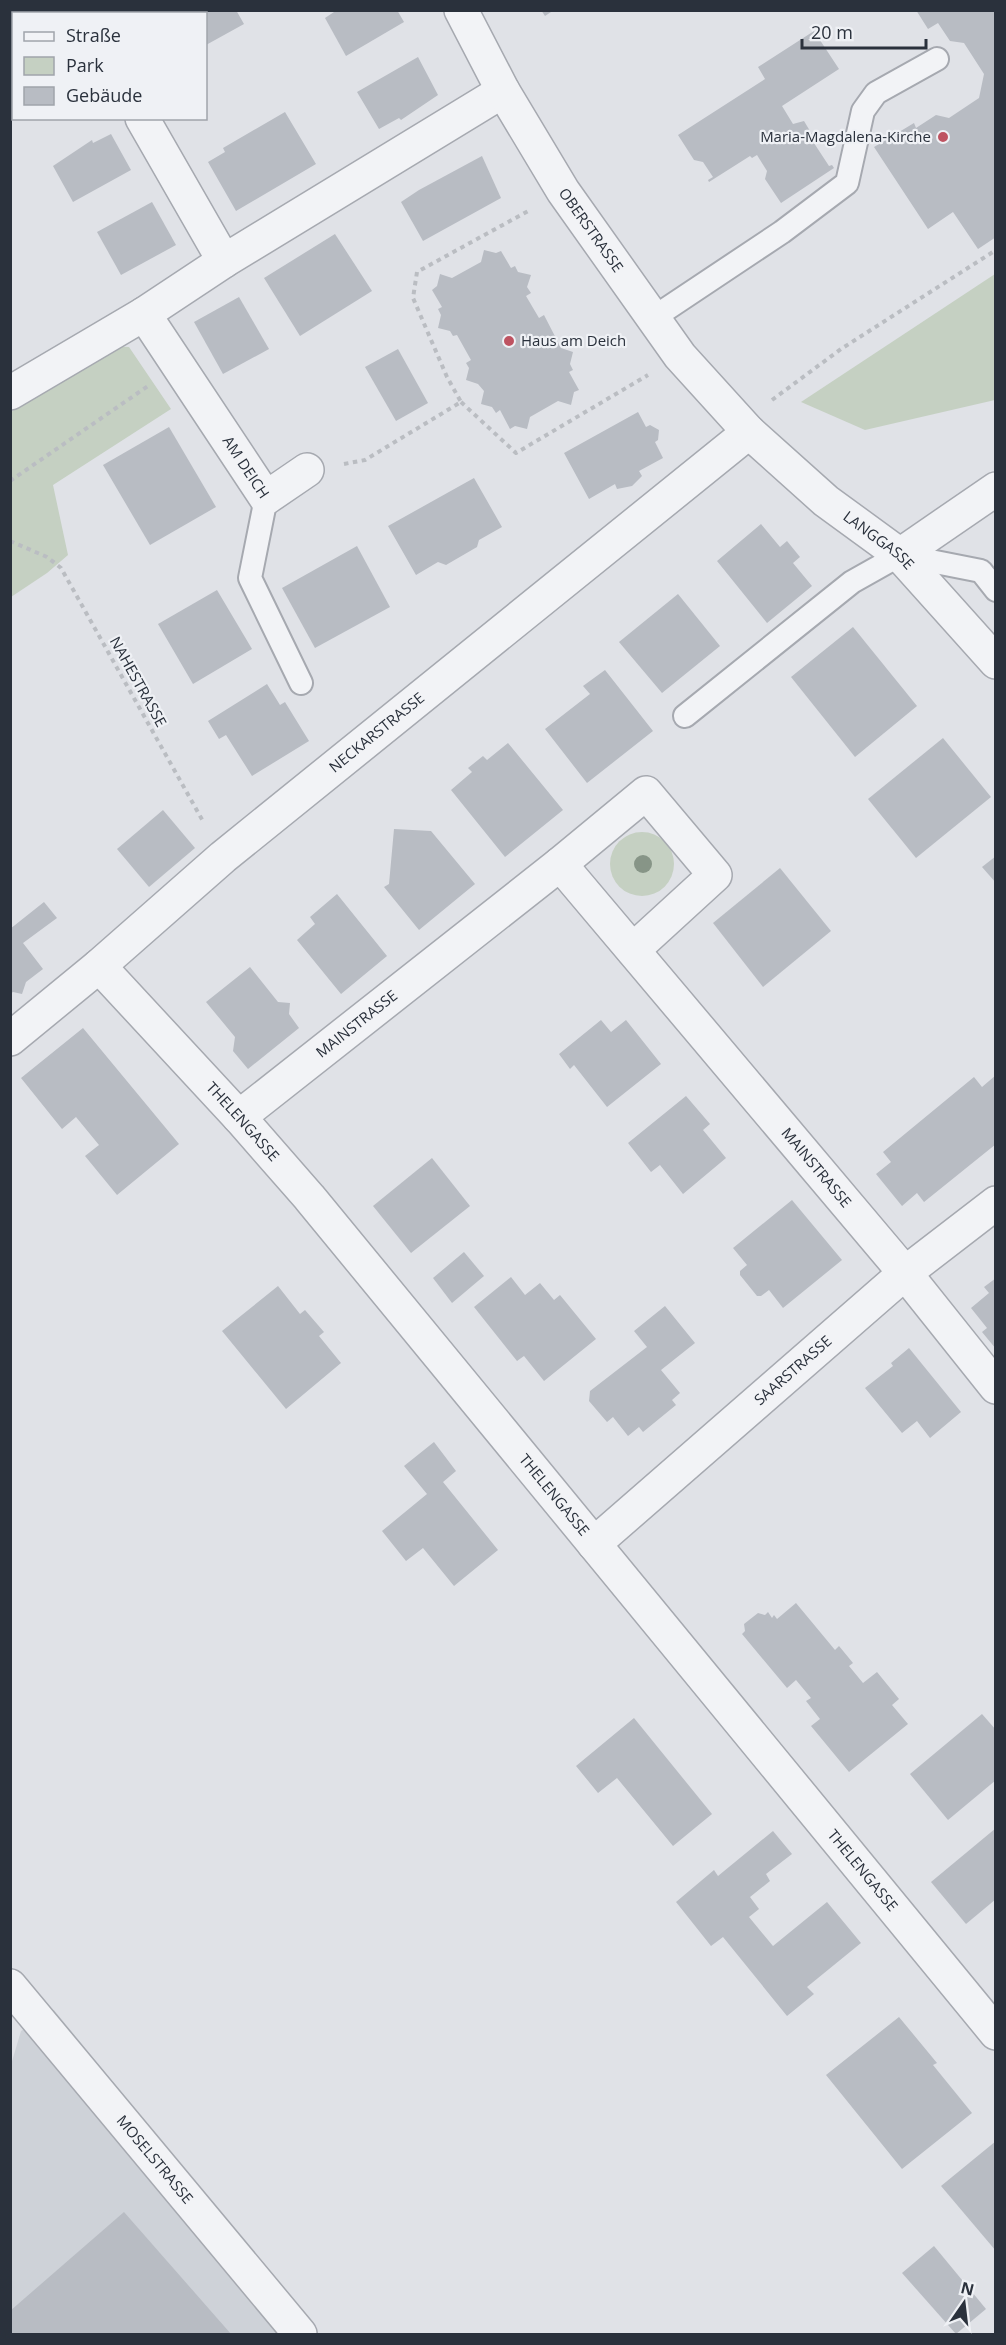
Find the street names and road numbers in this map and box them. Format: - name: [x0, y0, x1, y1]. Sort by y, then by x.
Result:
- street label: OBERSTRASSE: [555, 184, 628, 276]
- street label: AM DEICH: [219, 432, 274, 502]
- street label: LANGGASSE: [840, 506, 919, 573]
- street label: NAHESTRASSE: [106, 633, 172, 730]
- street label: NECKARSTRASSE: [324, 687, 428, 776]
- street label: MAINSTRASSE: [311, 985, 401, 1062]
- street label: THELENGASSE: [202, 1077, 284, 1165]
- street label: MAINSTRASSE: [777, 1123, 856, 1211]
- street label: SAARSTRASSE: [749, 1331, 835, 1409]
- street label: THELENGASSE: [515, 1449, 594, 1540]
- street label: THELENGASSE: [824, 1825, 903, 1915]
- street label: MOSELSTRASSE: [113, 2110, 198, 2208]

